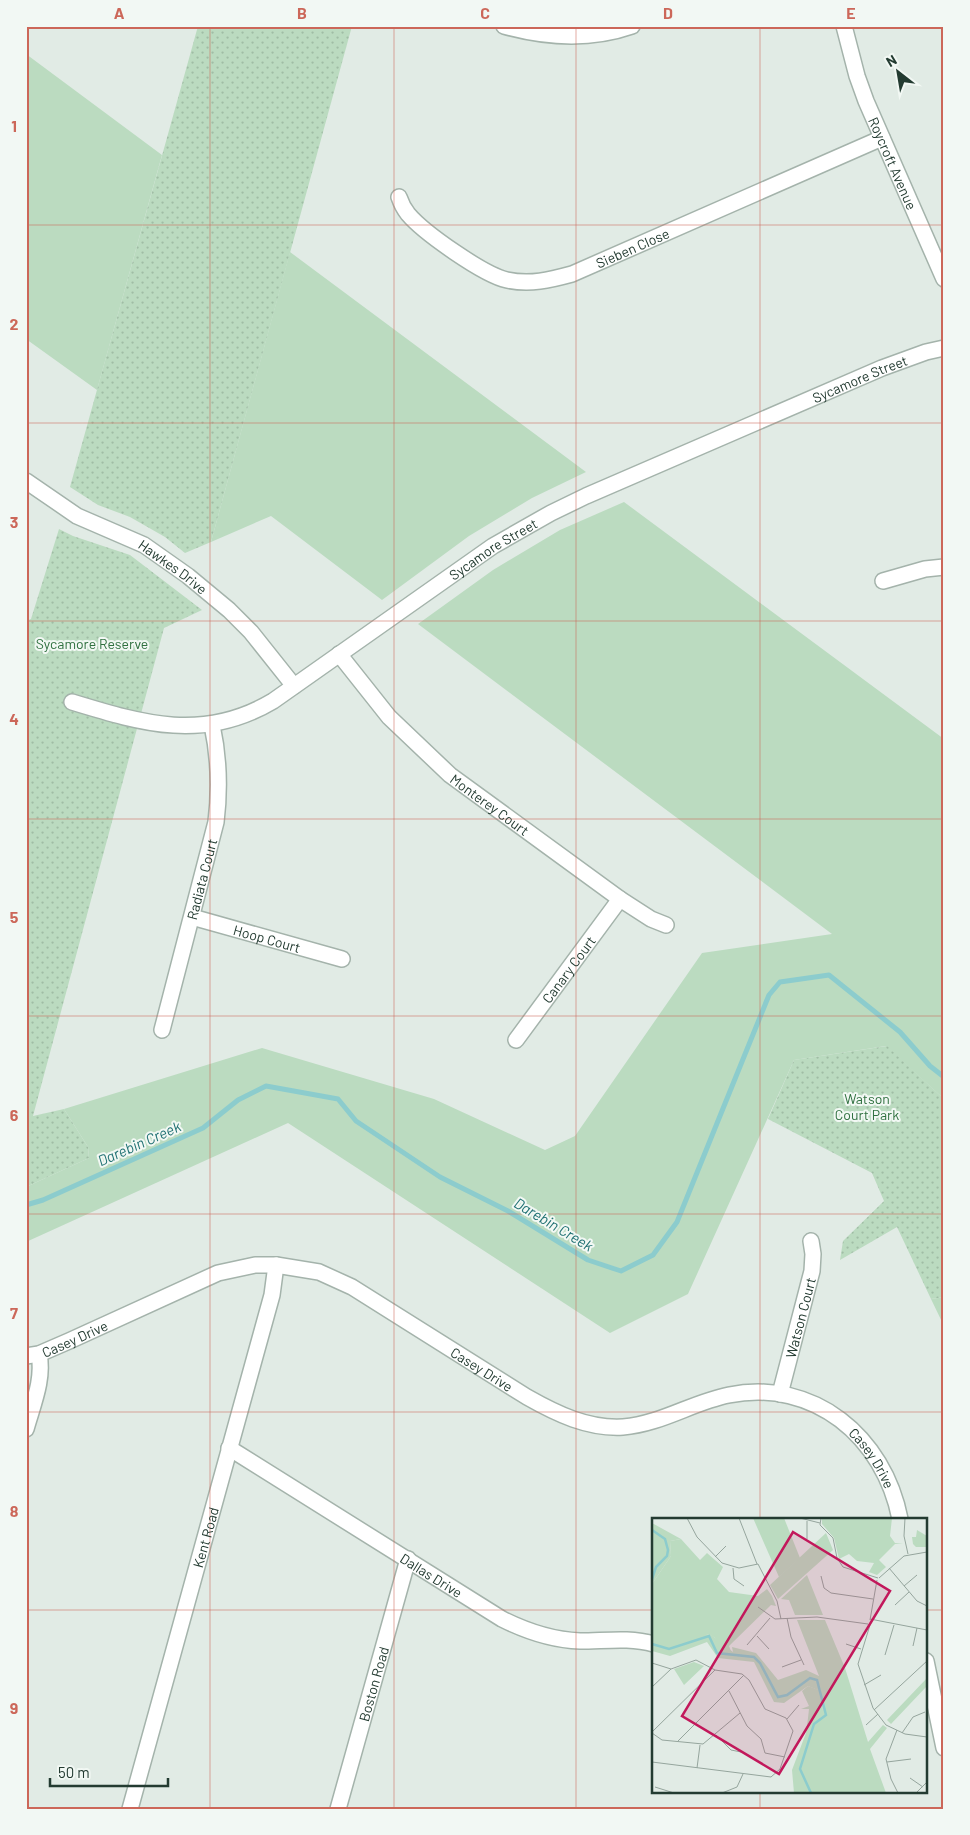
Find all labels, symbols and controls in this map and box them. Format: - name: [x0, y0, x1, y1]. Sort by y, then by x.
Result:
- text: A: [114, 3, 125, 22]
- text: B: [297, 3, 307, 22]
- text: C: [480, 3, 490, 22]
- text: D: [663, 3, 673, 22]
- text: E: [846, 3, 856, 22]
- north arrow: [872, 48, 922, 98]
- text: N: [883, 51, 899, 70]
- street label: Roycroft Avenue: [865, 114, 921, 212]
- text: 1: [11, 116, 17, 135]
- street label: Sieben Close: [593, 224, 671, 271]
- text: 2: [10, 314, 19, 333]
- street label: Sycamore Street: [809, 351, 910, 406]
- text: 3: [10, 512, 18, 531]
- street label: Sycamore Street: [445, 514, 540, 583]
- street label: Hawkes Drive: [135, 535, 211, 597]
- park label: Sycamore Reserve: [36, 635, 148, 652]
- text: 4: [9, 709, 19, 728]
- street label: Monterey Court: [447, 770, 533, 838]
- street label: Radiata Court: [183, 837, 220, 921]
- text: 5: [10, 907, 19, 926]
- street label: Hoop Court: [232, 921, 303, 956]
- street label: Canary Court: [538, 932, 599, 1006]
- park label: Watson Court Park: [835, 1090, 899, 1123]
- text: 6: [10, 1105, 19, 1124]
- water label: Darebin Creek: [95, 1116, 184, 1169]
- water label: Darebin Creek: [511, 1193, 597, 1255]
- street label: Watson Court: [781, 1275, 819, 1360]
- text: 7: [10, 1303, 18, 1322]
- street label: Casey Drive: [39, 1316, 110, 1360]
- street label: Casey Drive: [448, 1343, 516, 1395]
- street label: Casey Drive: [846, 1424, 899, 1491]
- text: 8: [10, 1501, 19, 1520]
- street label: Kent Road: [189, 1505, 222, 1569]
- inset map: [652, 1518, 928, 1792]
- street label: Dallas Drive: [397, 1549, 466, 1601]
- street label: Boston Road: [354, 1644, 392, 1723]
- text: 9: [10, 1698, 18, 1717]
- scale bar: [50, 1755, 168, 1787]
- text: 50 m: [58, 1763, 90, 1781]

